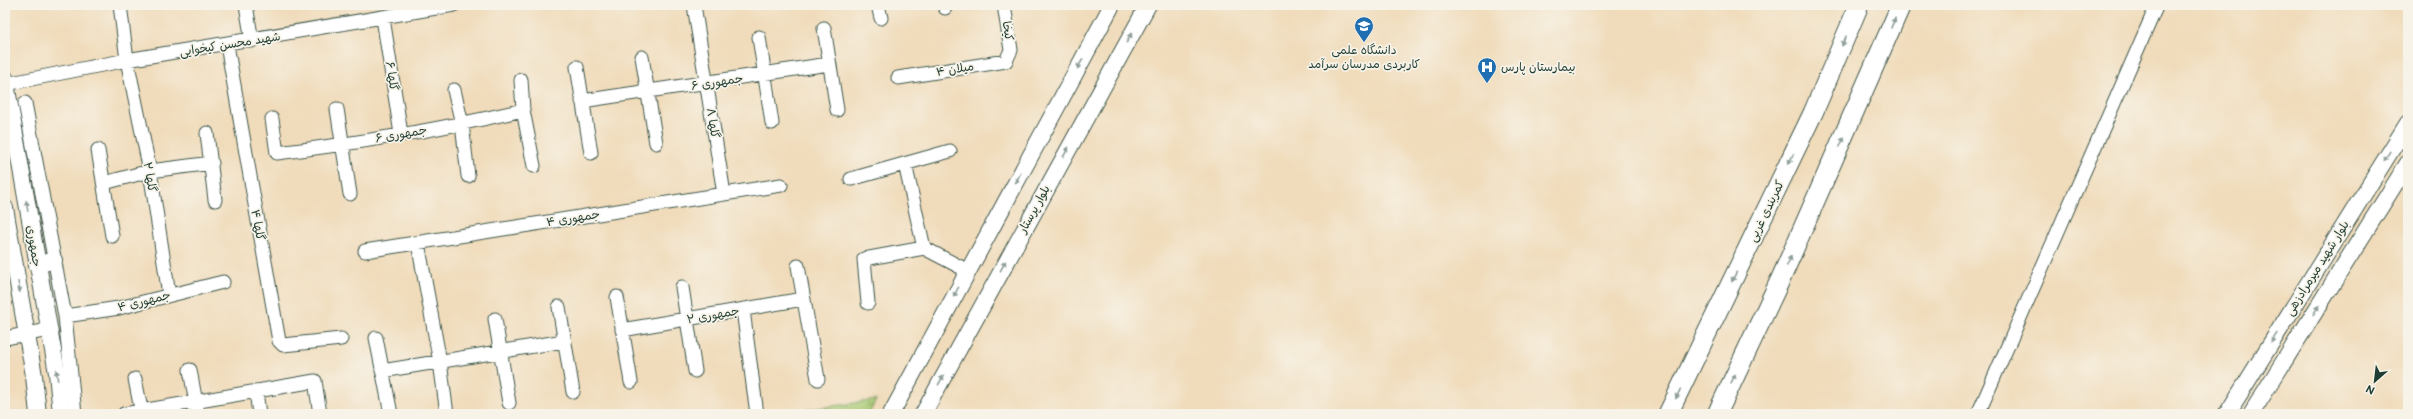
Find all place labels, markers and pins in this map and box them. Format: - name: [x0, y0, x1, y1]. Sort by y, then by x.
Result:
- school or university icon: دانشگاه علمی کاربردی مدرسان سرآمد: [1353, 15, 1375, 43]
- place label: دانشگاه علمی کاربردی مدرسان سرآمد: [1308, 43, 1420, 72]
- hospital icon: بیمارستان پارس: [1476, 56, 1498, 84]
- place label: بیمارستان پارس: [1501, 60, 1576, 75]

